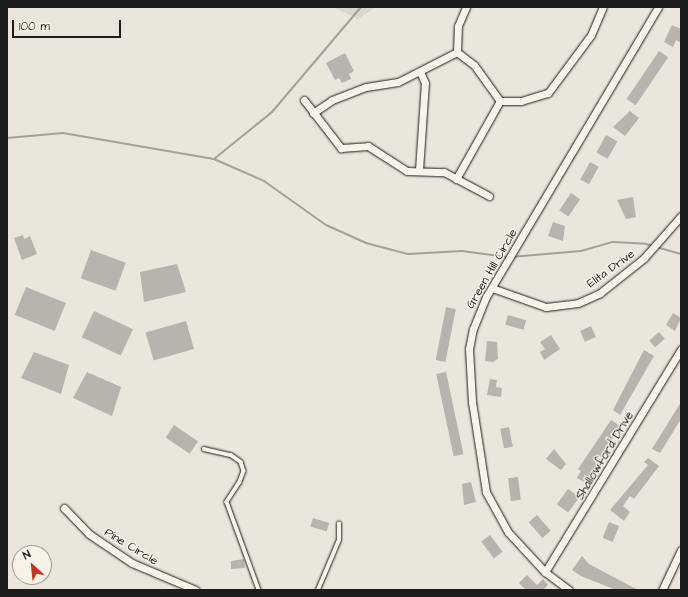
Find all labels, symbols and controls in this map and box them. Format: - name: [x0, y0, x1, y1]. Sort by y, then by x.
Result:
- scale bar: [14, 12, 123, 38]
- text: 100 m: [19, 18, 50, 35]
- street label: Green Hill Circle: [463, 227, 521, 311]
- street label: Elita Drive: [584, 247, 638, 291]
- street label: Shallowford Drive: [573, 409, 637, 503]
- street label: Pine Circle: [102, 525, 160, 569]
- north arrow: [12, 545, 52, 585]
- text: N: [20, 547, 33, 563]

